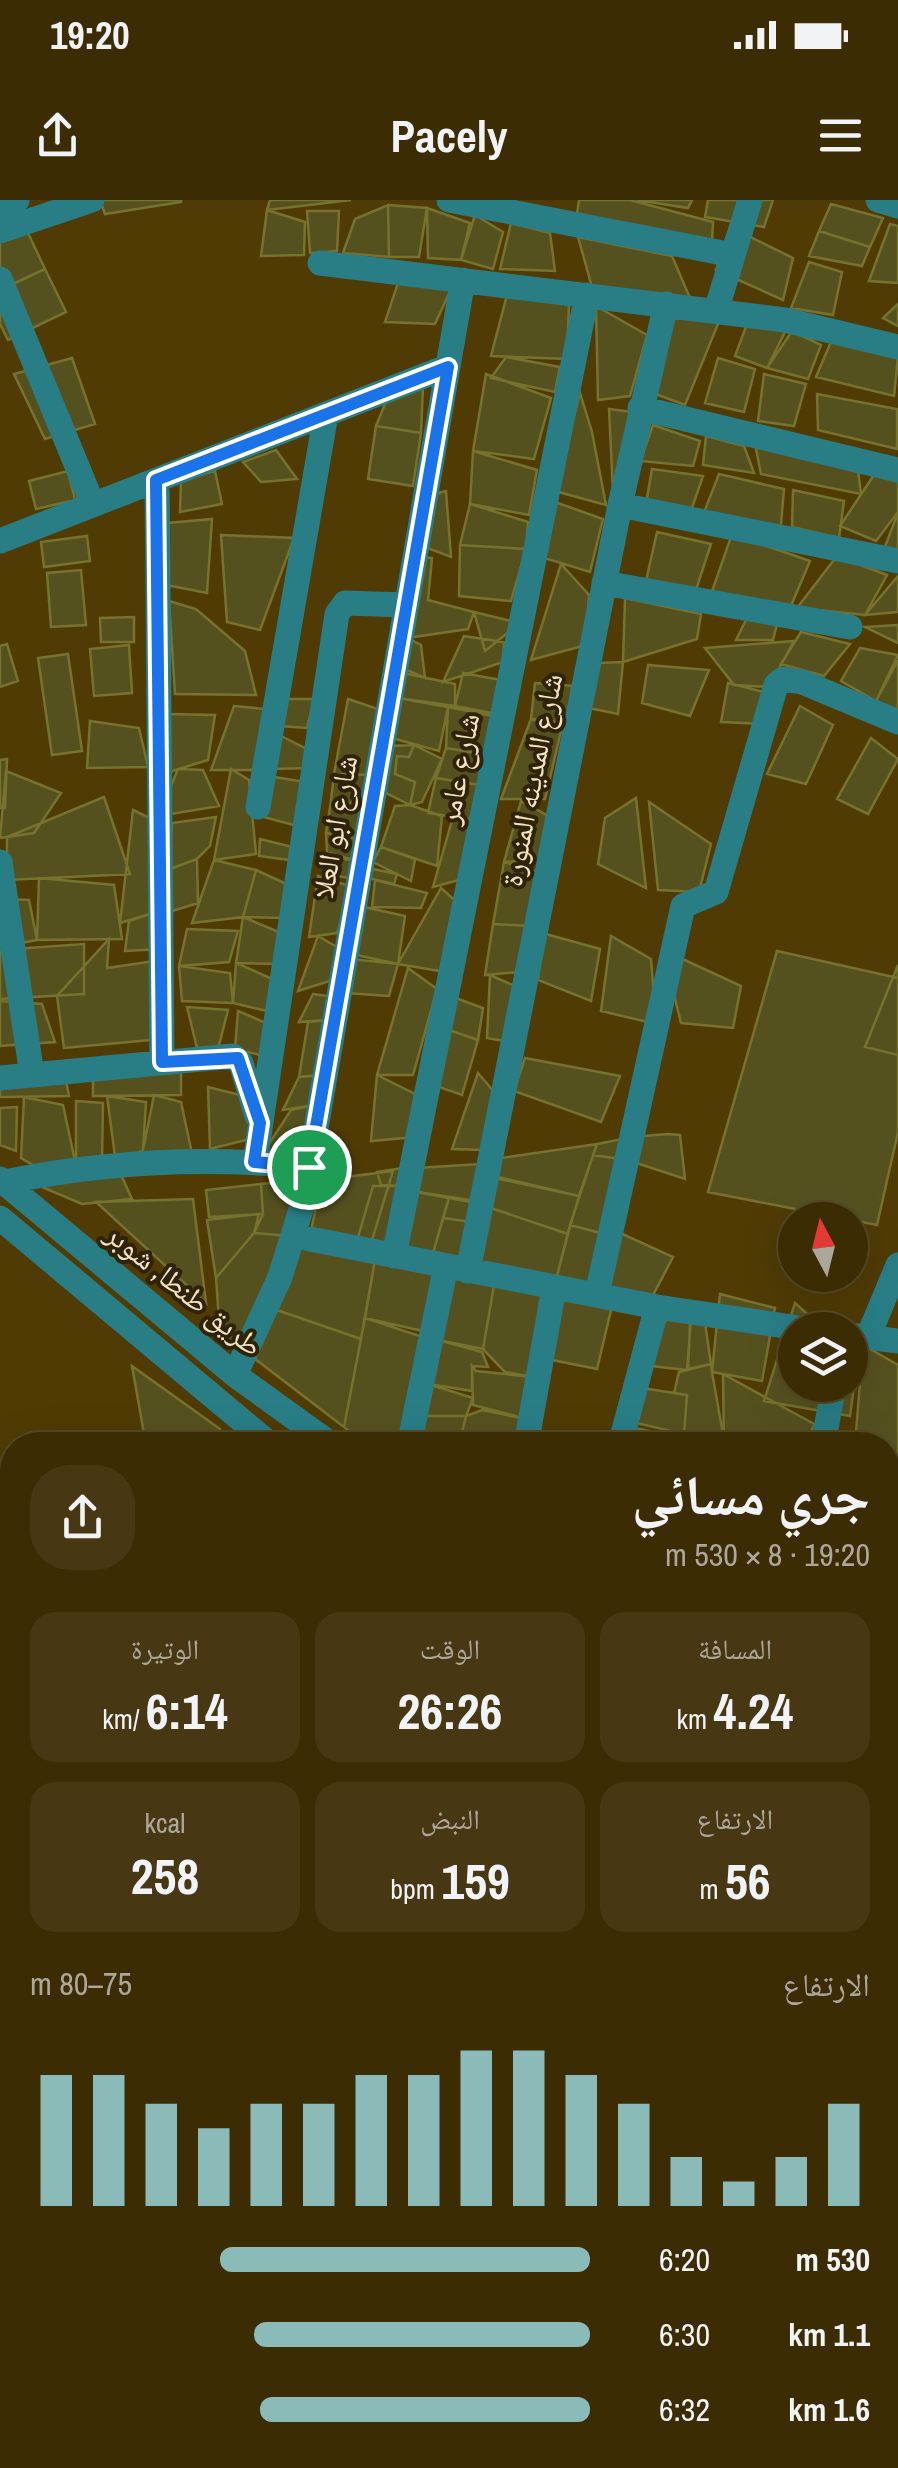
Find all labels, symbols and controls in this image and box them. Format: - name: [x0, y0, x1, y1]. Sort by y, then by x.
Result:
- text: 19:20: [50, 10, 130, 61]
- text: Pacely: [391, 105, 507, 166]
- icon: share: [30, 108, 85, 163]
- icon: menu: [813, 108, 868, 163]
- street label: شارع المدينه المنورة: [491, 670, 571, 890]
- street label: شارع عامر: [427, 710, 488, 829]
- street label: شارع ابو العلا: [302, 752, 366, 901]
- pin: [267, 1125, 352, 1210]
- icon: arrive: [282, 1140, 337, 1195]
- north arrow: [778, 1202, 868, 1292]
- map controls: [778, 1202, 868, 1402]
- street label: طريق طنطا, شوبر: [97, 1213, 271, 1365]
- button: layers: [778, 1312, 868, 1402]
- text: جري مسائي: [632, 1458, 870, 1532]
- button: share: [30, 1465, 135, 1570]
- text: 19:20 · 8 × 530 m: [665, 1533, 870, 1576]
- text: الوتيرة: [131, 1630, 199, 1668]
- text: الوقت: [420, 1630, 480, 1668]
- text: المسافة: [698, 1630, 772, 1668]
- text: 6:14: [146, 1677, 228, 1745]
- text: 26:26: [398, 1677, 502, 1745]
- text: 4.24: [714, 1677, 793, 1745]
- text: /km: [102, 1700, 146, 1738]
- text: km: [677, 1700, 714, 1738]
- text: النبض: [420, 1800, 480, 1838]
- text: الارتفاع: [697, 1800, 773, 1838]
- text: kcal: [145, 1804, 185, 1842]
- text: 258: [131, 1842, 199, 1910]
- text: 159: [441, 1847, 510, 1915]
- text: 56: [725, 1847, 771, 1915]
- text: bpm: [390, 1870, 441, 1908]
- text: m: [699, 1870, 725, 1908]
- text: 75–80 m: [30, 1962, 132, 2005]
- text: الارتفاع: [783, 1963, 870, 2006]
- text: 6:20: [659, 2238, 710, 2281]
- text: 530 m: [796, 2238, 870, 2281]
- text: 6:30: [659, 2313, 710, 2356]
- text: 1.1 km: [788, 2313, 870, 2356]
- text: 6:32: [659, 2388, 710, 2431]
- text: 1.6 km: [788, 2388, 870, 2431]

